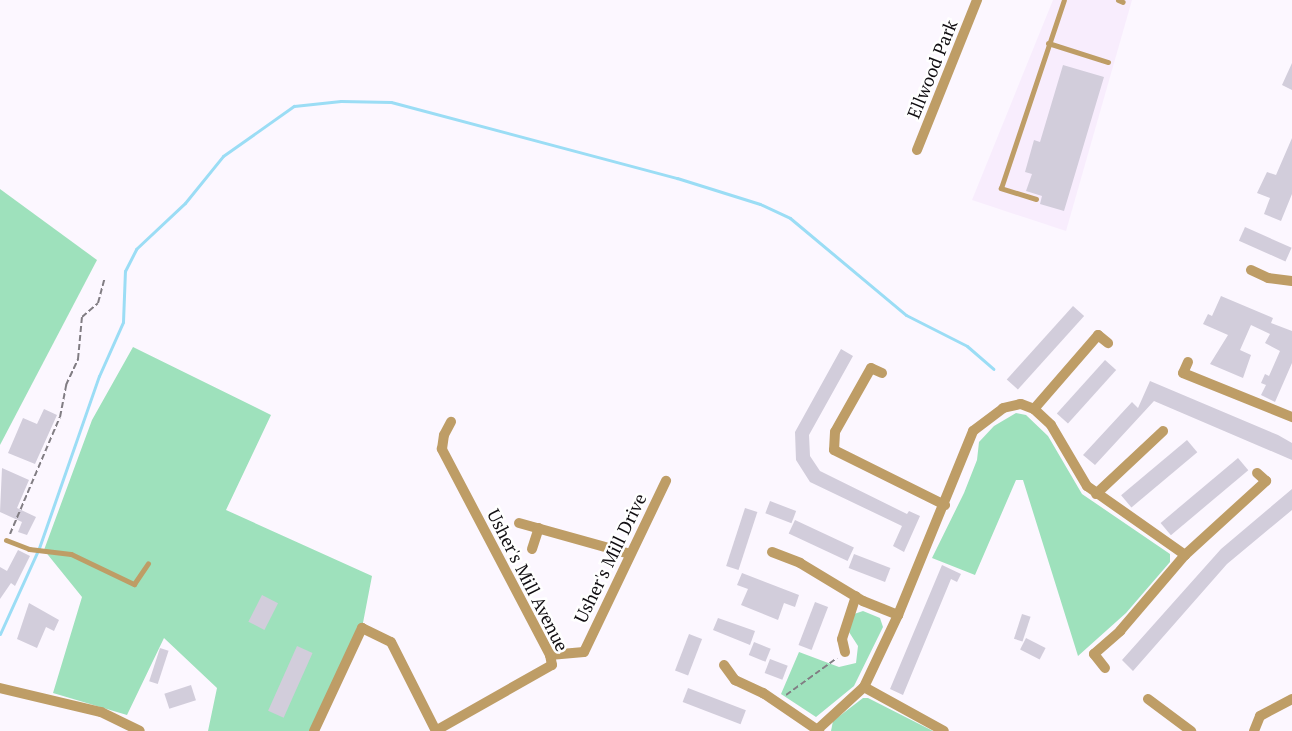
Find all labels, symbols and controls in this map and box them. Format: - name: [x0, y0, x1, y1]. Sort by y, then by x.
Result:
- street label: Ellwood Park: [902, 17, 962, 121]
- street label: Usher's Mill Drive: [569, 490, 651, 626]
- street label: Usher's Mill Avenue: [483, 505, 573, 655]

